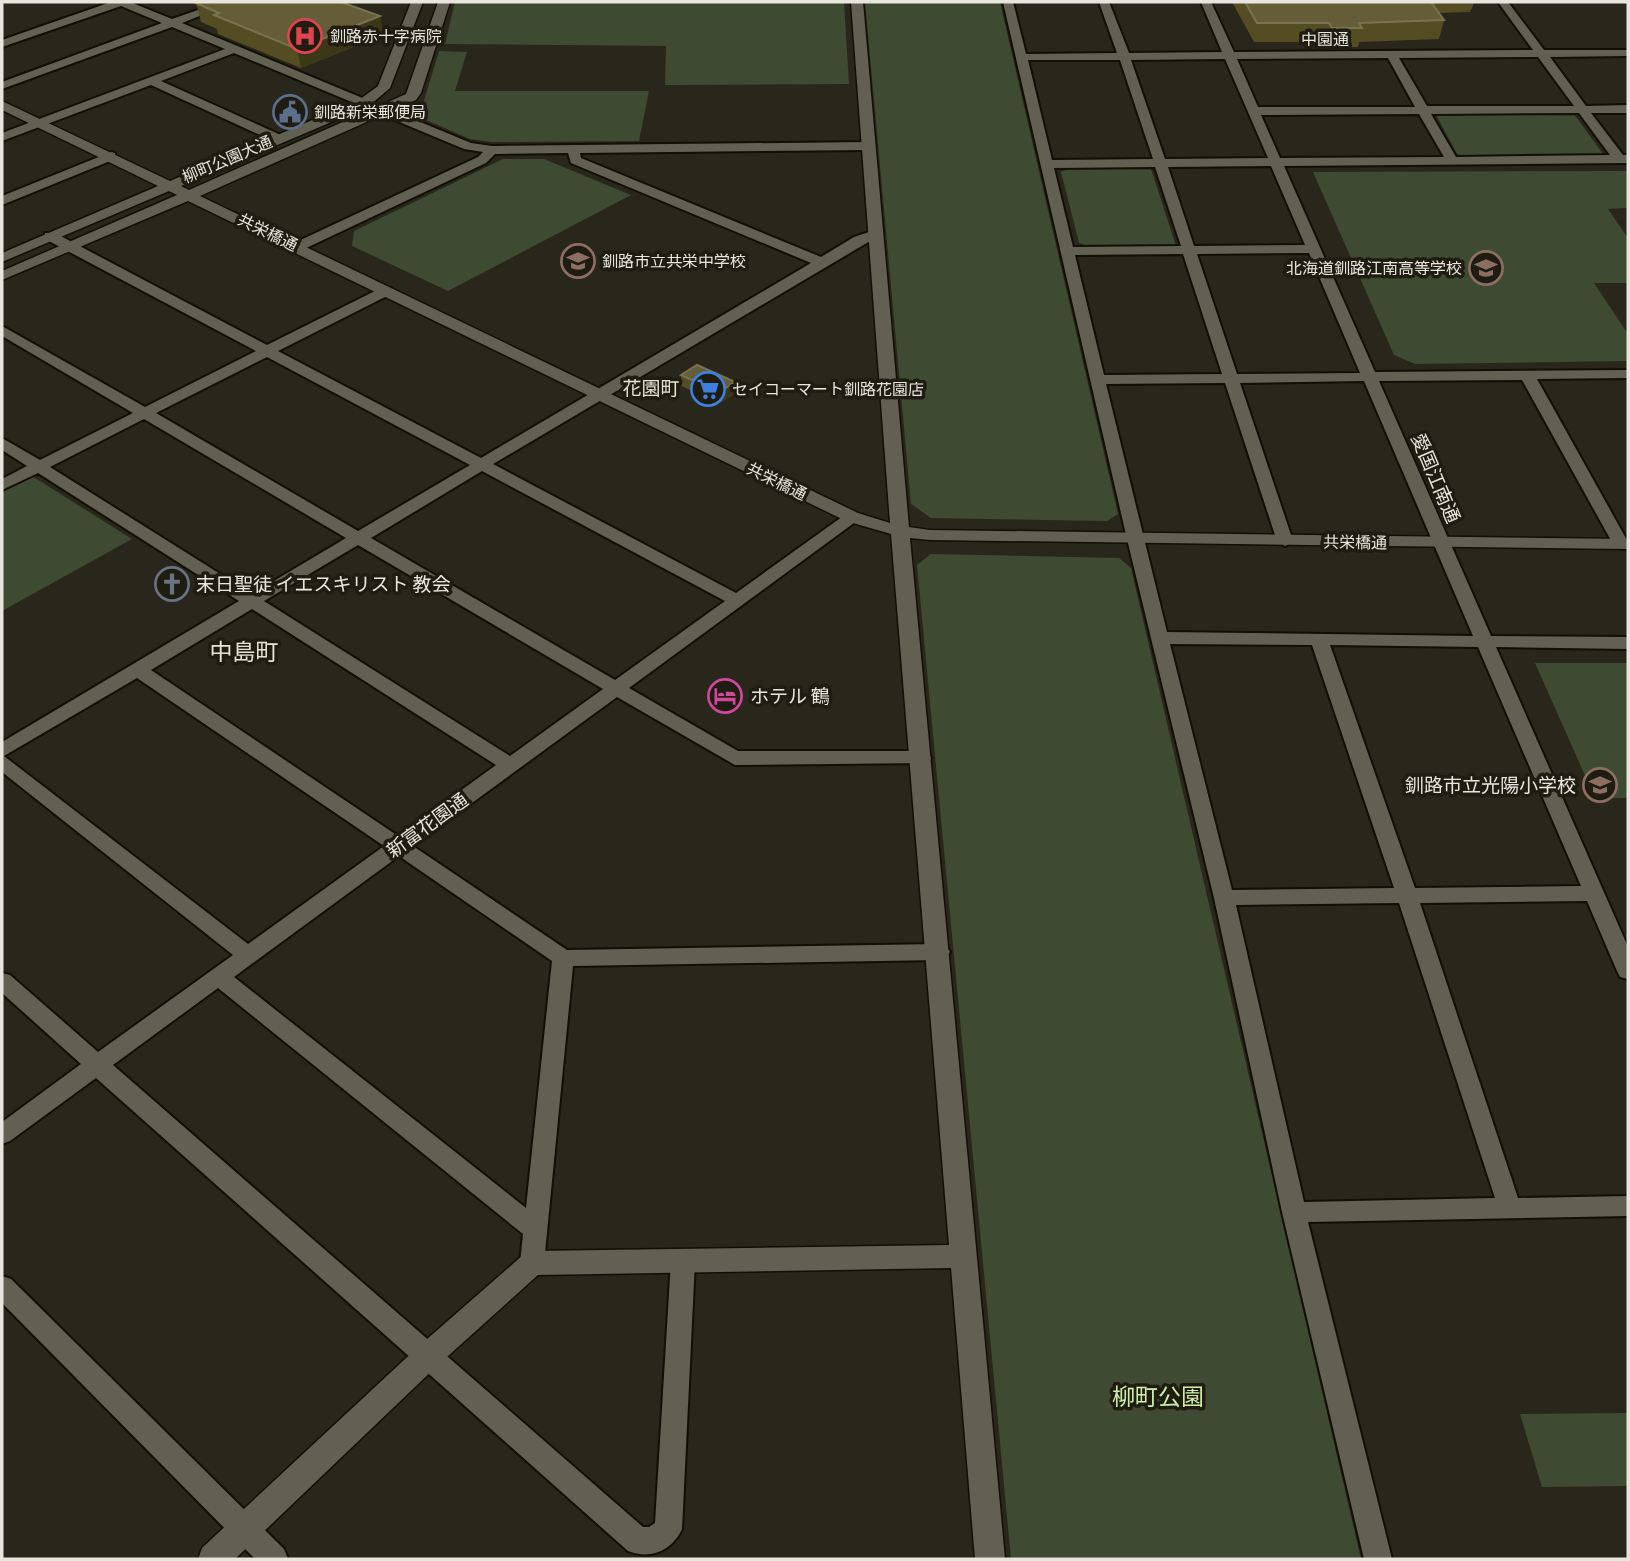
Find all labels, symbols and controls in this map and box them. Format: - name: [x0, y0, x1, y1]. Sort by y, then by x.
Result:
- hospital icon: 釧路赤十字病院: [286, 17, 324, 55]
- place label: 釧路赤十字病院: [330, 25, 442, 47]
- street label: 中園通: [1301, 28, 1349, 50]
- public building icon: 釧路新栄郵便局: [271, 93, 309, 131]
- place label: 釧路新栄郵便局: [314, 101, 426, 123]
- street label: 柳町公園大通: [179, 130, 275, 188]
- street label: 共栄橋通: [234, 208, 302, 256]
- school or university icon: 釧路市立共栄中学校: [559, 242, 597, 280]
- school or university icon: 北海道釧路江南高等学校: [1467, 249, 1505, 287]
- place label: 釧路市立共栄中学校: [602, 250, 746, 272]
- place label: 北海道釧路江南高等学校: [1286, 257, 1462, 279]
- supermarket icon: セイコーマート釧路花園店: [689, 370, 727, 408]
- district label: 花園町: [622, 375, 680, 401]
- place label: セイコーマート釧路花園店: [732, 378, 924, 400]
- street label: 愛国江南通: [1405, 429, 1467, 527]
- street label: 共栄橋通: [743, 457, 811, 505]
- street label: 共栄橋通: [1323, 530, 1387, 554]
- church icon: 末日聖徒 イエスキリスト 教会: [153, 565, 191, 603]
- place label: 末日聖徒 イエスキリスト 教会: [196, 571, 450, 597]
- district label: 中島町: [210, 635, 279, 667]
- hotel icon: ホテル 鶴: [706, 677, 744, 715]
- place label: ホテル 鶴: [750, 683, 830, 709]
- school or university icon: 釧路市立光陽小学校: [1581, 766, 1619, 804]
- place label: 釧路市立光陽小学校: [1405, 772, 1576, 798]
- street label: 新富花園通: [381, 787, 473, 863]
- park label: 柳町公園: [1112, 1380, 1204, 1412]

